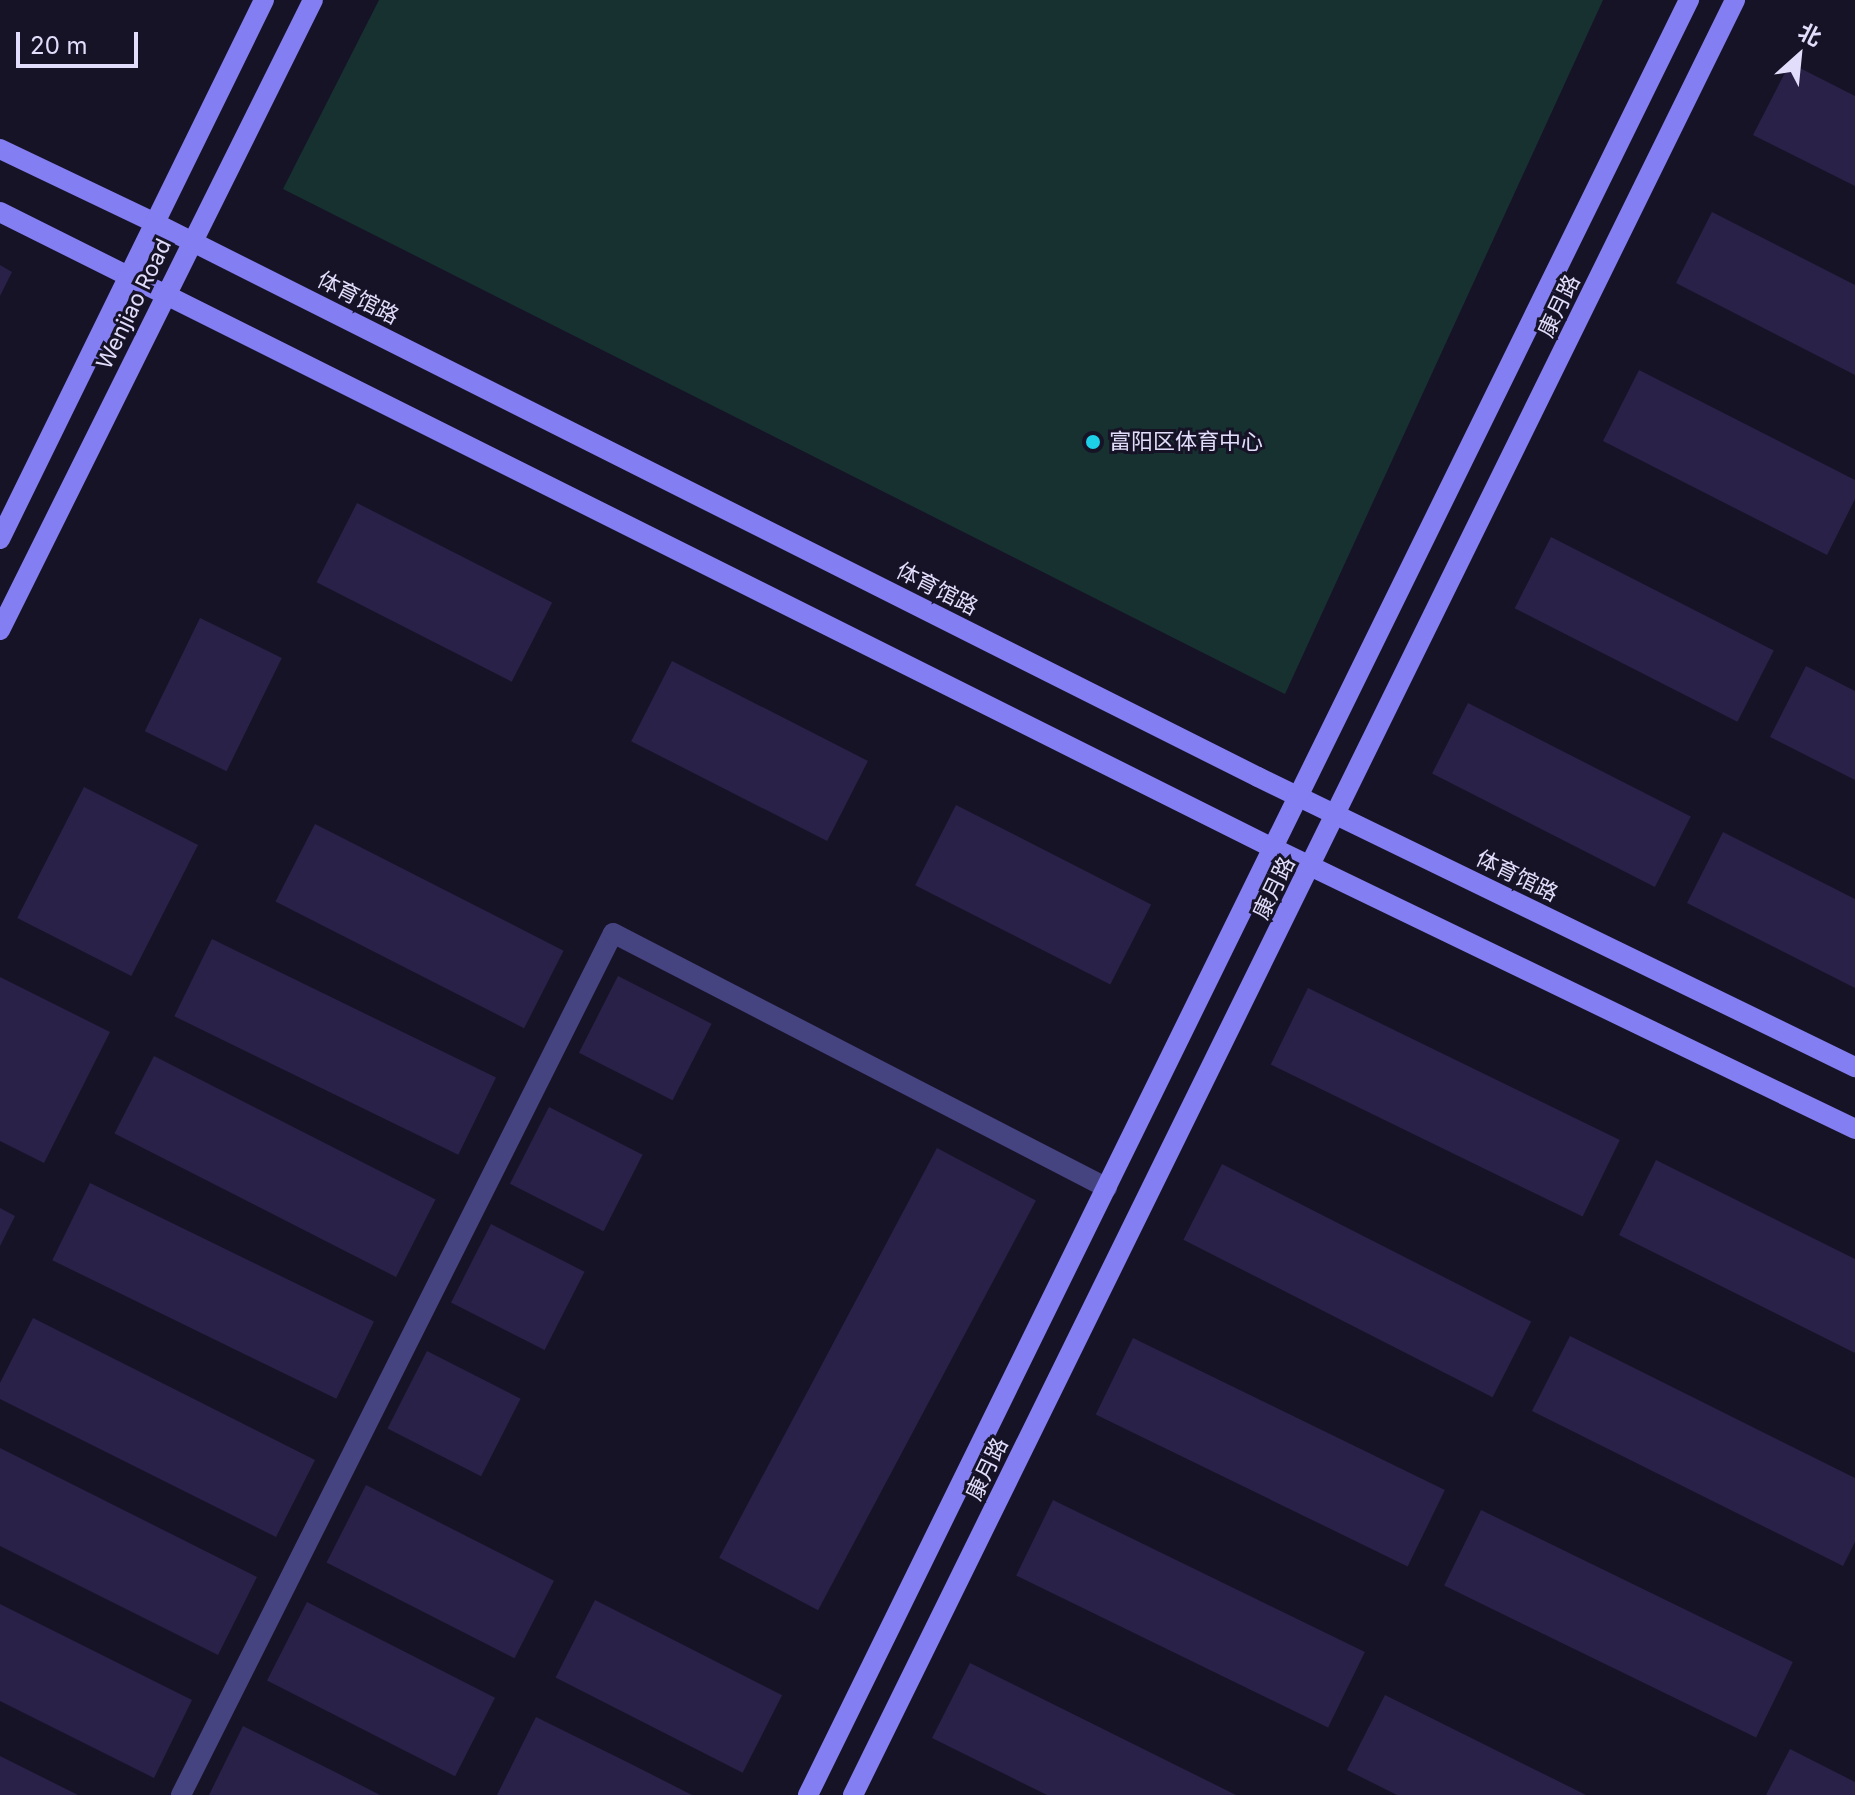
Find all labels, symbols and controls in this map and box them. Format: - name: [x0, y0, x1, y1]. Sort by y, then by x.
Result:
- scale bar: [20, 16, 142, 66]
- north arrow: [1759, 16, 1839, 96]
- text: 北: [1794, 18, 1826, 51]
- text: 20 m: [30, 31, 88, 60]
- street label: Wenjiao Road: [91, 234, 177, 374]
- street label: 体育馆路: [313, 266, 403, 330]
- street label: 康月路: [1533, 271, 1585, 341]
- place label: 富阳区体育中心: [1109, 429, 1263, 455]
- marker: 富阳区体育中心: [1084, 433, 1102, 451]
- street label: 体育馆路: [892, 557, 982, 621]
- street label: 体育馆路: [1472, 845, 1562, 907]
- street label: 康月路: [1248, 853, 1300, 923]
- street label: 康月路: [961, 1434, 1013, 1504]

